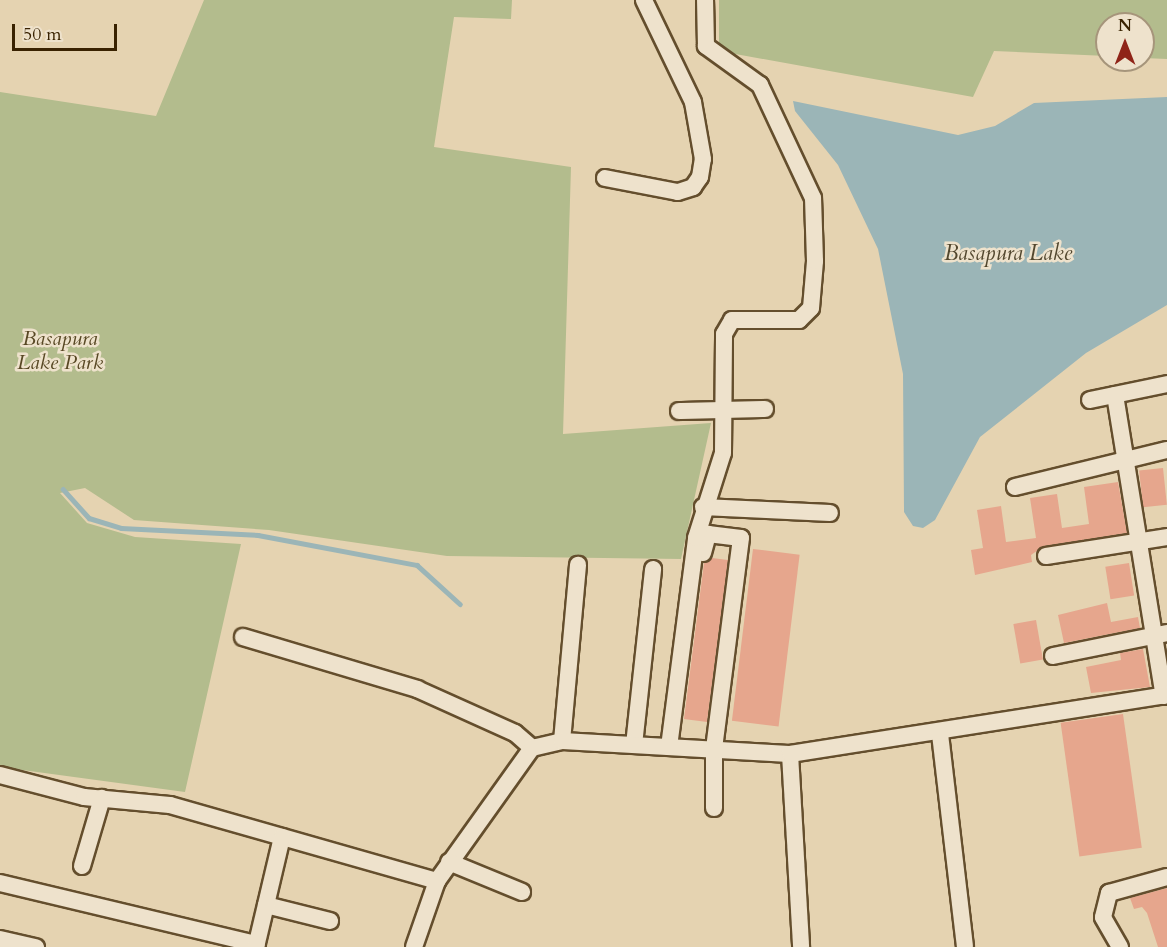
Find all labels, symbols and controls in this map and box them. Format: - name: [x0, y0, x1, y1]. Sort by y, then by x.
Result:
- scale bar: [15, 12, 120, 50]
- north arrow: [1095, 12, 1155, 72]
- text: N: [1118, 15, 1132, 37]
- text: 50 m: [23, 22, 62, 47]
- water label: Basapura Lake: [944, 241, 1072, 267]
- park label: Basapura Lake Park: [17, 326, 103, 376]

